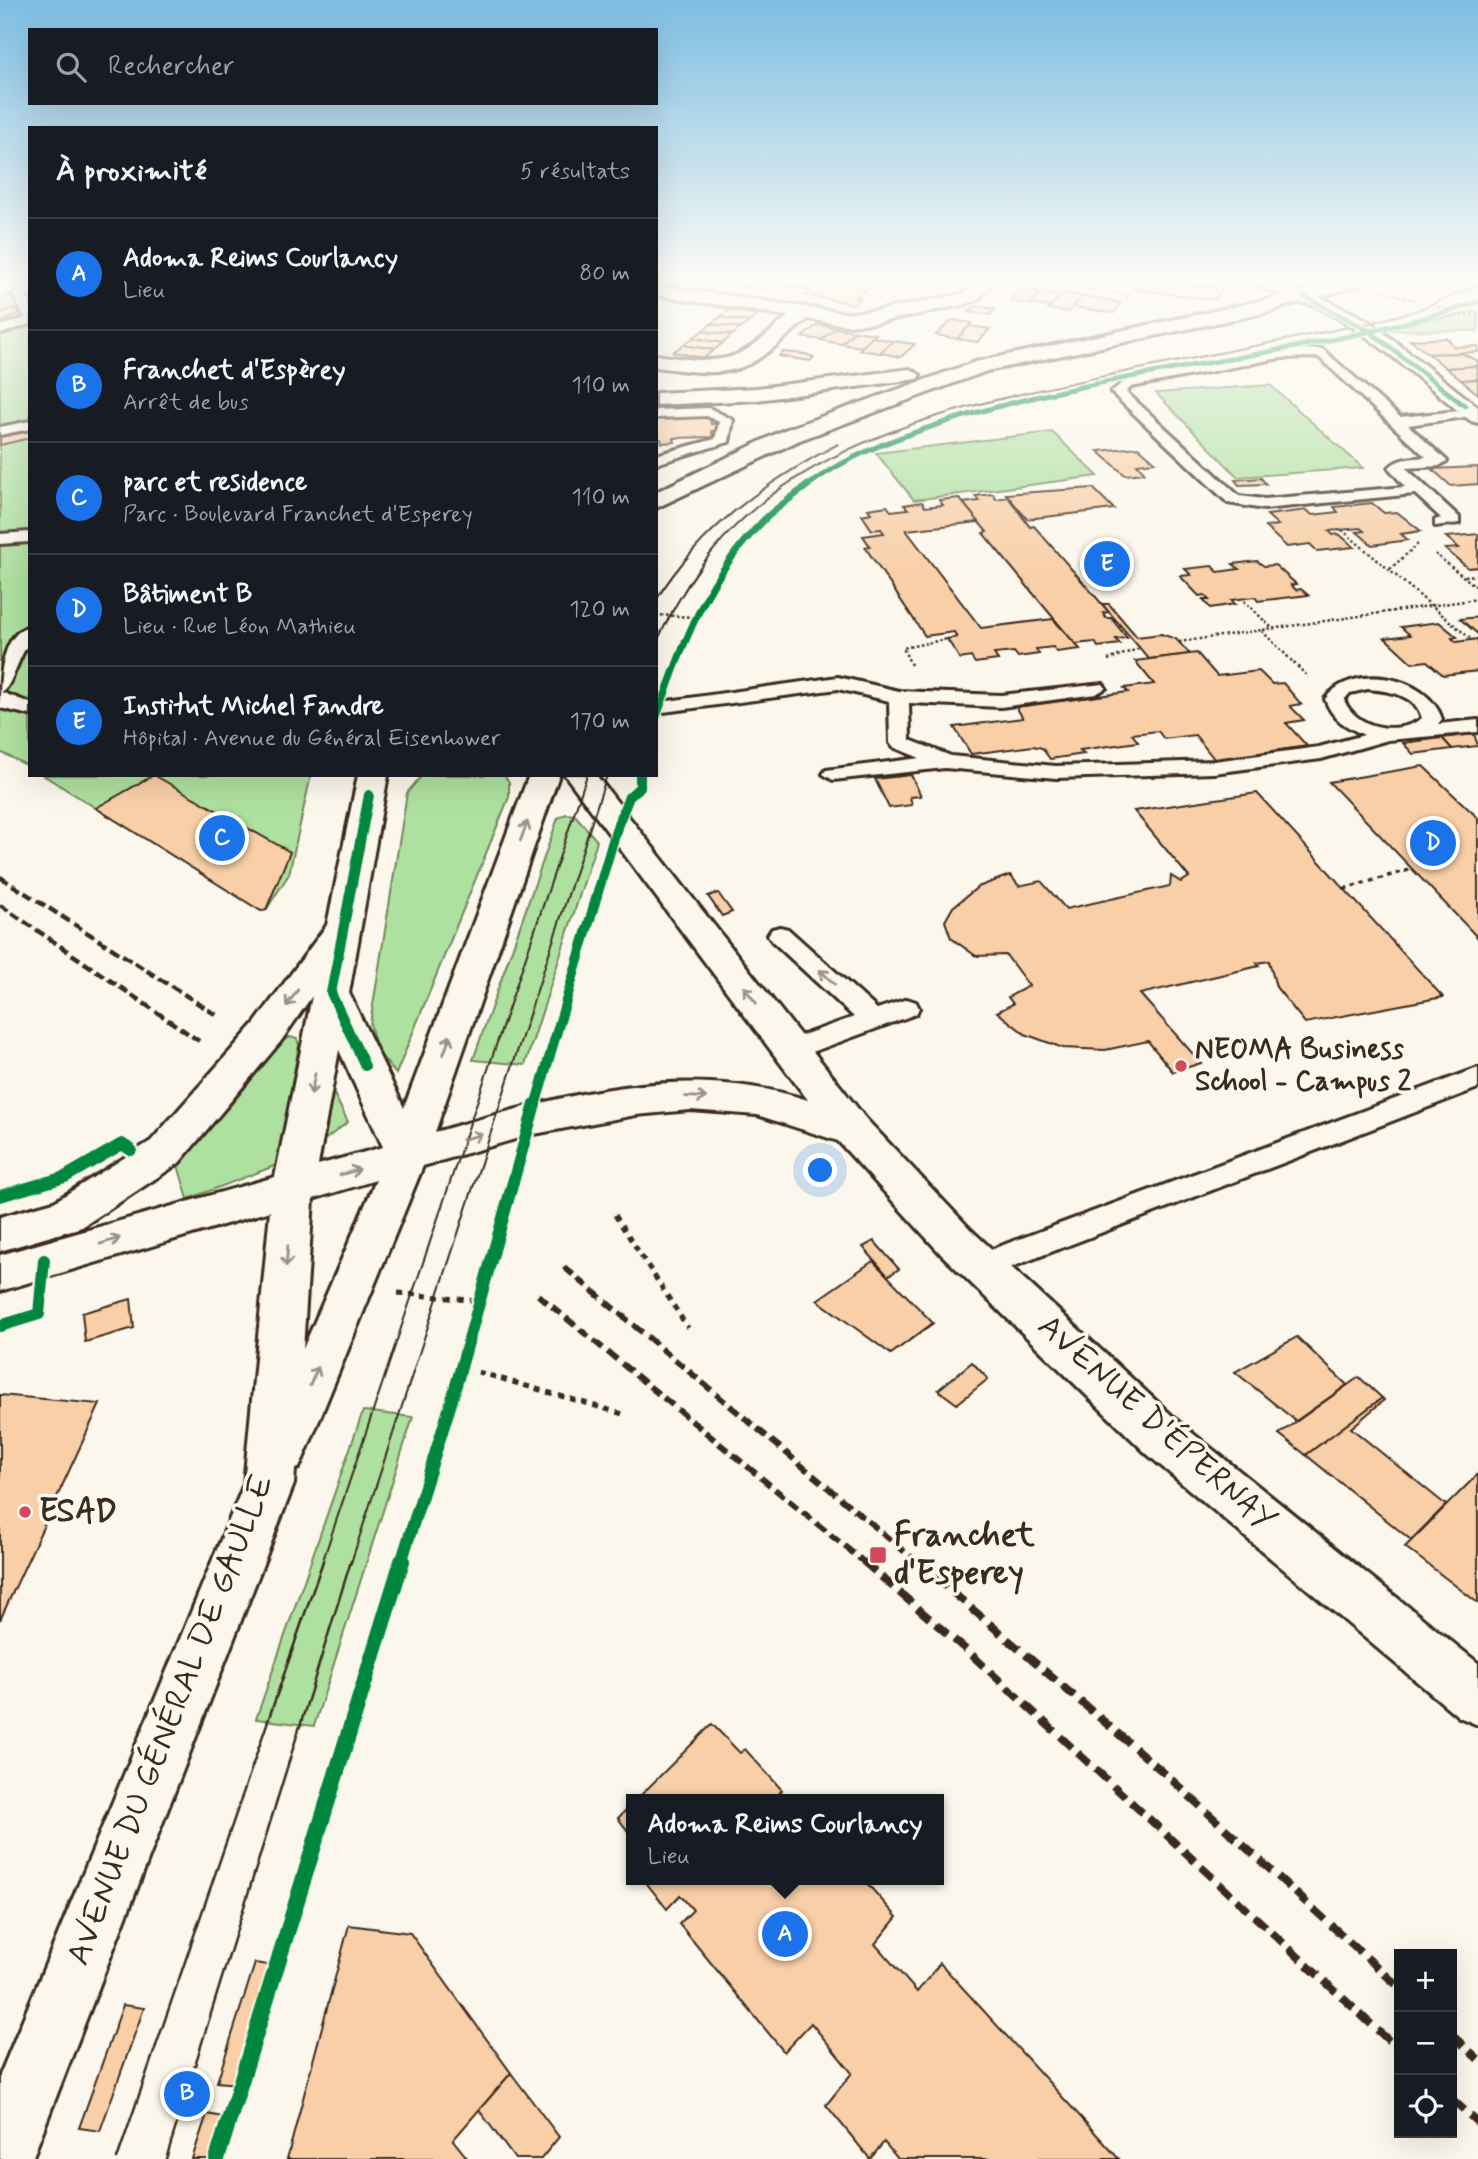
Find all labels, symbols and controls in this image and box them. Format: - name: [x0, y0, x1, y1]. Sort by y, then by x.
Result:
- search box: [28, 28, 658, 105]
- icon: search: [52, 48, 90, 86]
- text: Rechercher: [108, 50, 234, 84]
- text: À proximité: [56, 152, 207, 191]
- text: 5 résultats: [520, 157, 630, 187]
- text: Adoma Reims Courlancy: [123, 242, 398, 276]
- text: A: [71, 259, 87, 289]
- text: 80 m: [579, 259, 630, 289]
- text: Lieu: [123, 276, 165, 306]
- text: Franchet d'Espèrey: [123, 354, 345, 388]
- text: B: [72, 371, 86, 401]
- text: 110 m: [571, 371, 630, 401]
- text: Arrêt de bus: [123, 388, 249, 418]
- text: parc et residence: [123, 466, 307, 500]
- text: C: [71, 483, 87, 513]
- text: 110 m: [571, 483, 630, 513]
- text: Parc · Boulevard Franchet d'Esperey: [123, 500, 473, 530]
- pin: E: [1084, 538, 1130, 590]
- text: Bâtiment B: [123, 578, 252, 612]
- text: D: [71, 595, 87, 625]
- text: 120 m: [569, 595, 630, 625]
- text: Lieu · Rue Léon Mathieu: [123, 612, 356, 642]
- text: Institut Michel Fandre: [123, 690, 384, 724]
- text: E: [72, 707, 86, 737]
- text: 170 m: [570, 707, 630, 737]
- text: Hôpital · Avenue du Général Eisenhower: [123, 724, 501, 754]
- pin: C: [199, 812, 245, 864]
- pin: D: [1410, 817, 1456, 869]
- one-way arrow: [519, 821, 531, 843]
- one-way arrow: [818, 969, 836, 985]
- one-way arrow: [743, 986, 758, 1004]
- one-way arrow: [285, 987, 299, 1007]
- place label: NEOMA Business School - Campus 2: [1195, 1032, 1411, 1101]
- one-way arrow: [441, 1035, 454, 1057]
- marker: NEOMA Business School - Campus 2: [1173, 1058, 1189, 1074]
- one-way arrow: [305, 1073, 319, 1095]
- one-way arrow: [684, 1090, 707, 1103]
- one-way arrow: [461, 1130, 483, 1143]
- your location: [803, 1153, 837, 1187]
- one-way arrow: [338, 1164, 360, 1177]
- one-way arrow: [99, 1234, 121, 1247]
- one-way arrow: [280, 1245, 293, 1267]
- street label: AVENUE D'ÉPERNAY: [1027, 1304, 1285, 1543]
- one-way arrow: [309, 1366, 322, 1387]
- street label: AVENUE DU GÉNÉRAL DE GAULLE: [56, 1468, 285, 1972]
- place label: ESAD: [39, 1490, 117, 1534]
- marker: ESAD: [17, 1504, 33, 1520]
- place label: Franchet d'Esperey: [894, 1514, 1035, 1596]
- marker: Franchet d'Esperey: [868, 1545, 888, 1565]
- popup: [626, 1794, 944, 1885]
- text: Adoma Reims Courlancy: [648, 1808, 922, 1842]
- text: Lieu: [648, 1842, 690, 1872]
- pin: A: [762, 1908, 808, 1960]
- map controls: [1394, 1949, 1457, 2138]
- button: +: [1394, 1949, 1457, 2012]
- button: −: [1394, 2012, 1457, 2075]
- pin: B: [164, 2068, 210, 2120]
- button: locate: [1394, 2075, 1457, 2138]

